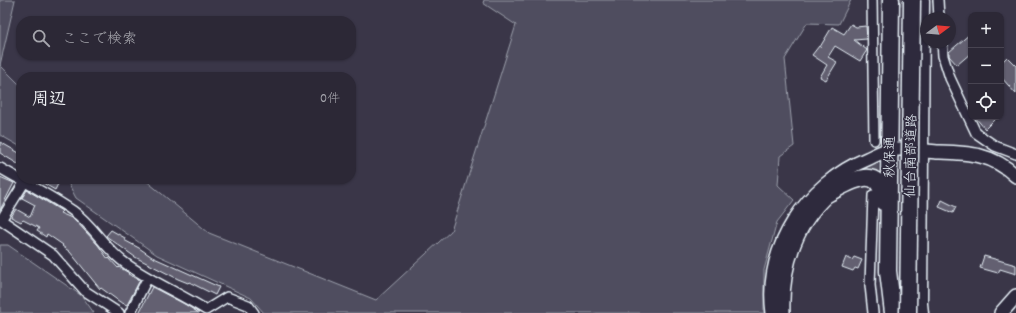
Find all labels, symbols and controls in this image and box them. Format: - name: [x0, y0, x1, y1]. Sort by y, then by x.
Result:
- north arrow: [920, 12, 956, 48]
- map controls: [968, 12, 1004, 120]
- button: +: [968, 12, 1004, 48]
- search box: [16, 16, 356, 60]
- icon: search: [30, 27, 52, 49]
- text: ここで検索: [62, 29, 137, 51]
- button: −: [968, 48, 1004, 84]
- button: locate: [968, 84, 1004, 120]
- text: 周辺: [32, 89, 66, 113]
- text: 0件: [320, 90, 340, 109]
- street label: 仙台南部道路: [901, 114, 923, 198]
- street label: 秋保通: [881, 136, 901, 178]

